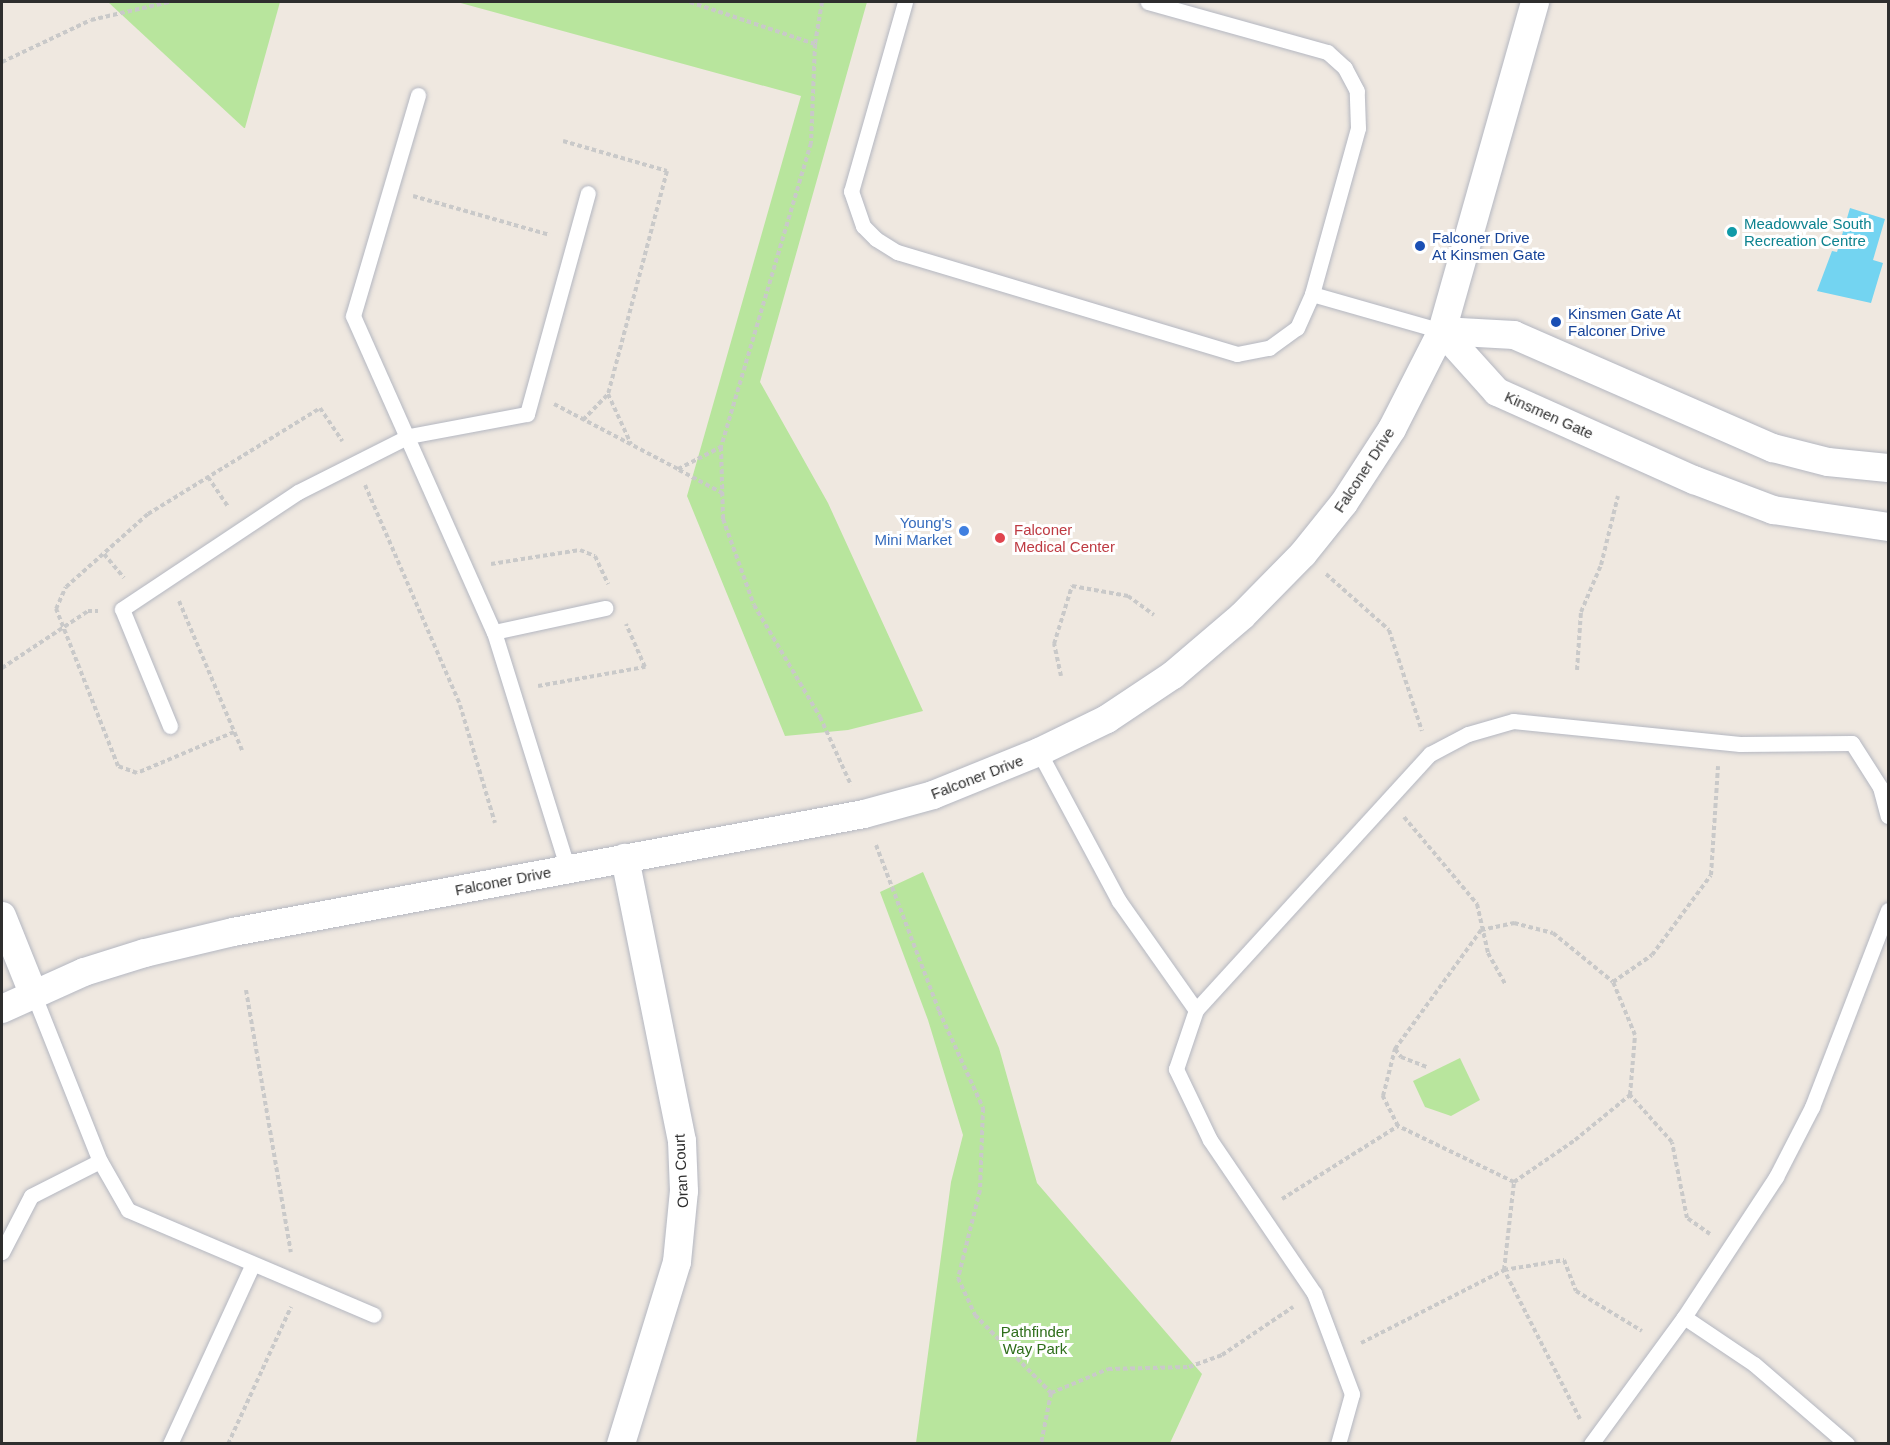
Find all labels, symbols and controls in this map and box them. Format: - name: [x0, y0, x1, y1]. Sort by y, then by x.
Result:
- place label: Meadowvale South Recreation Centre: [1744, 214, 1872, 249]
- marker: Meadowvale South Recreation Centre: [1725, 225, 1739, 239]
- place label: Falconer Drive At Kinsmen Gate: [1432, 228, 1545, 263]
- marker: Falconer Drive At Kinsmen Gate: [1413, 239, 1427, 253]
- place label: Kinsmen Gate At Falconer Drive: [1568, 304, 1681, 339]
- marker: Kinsmen Gate At Falconer Drive: [1549, 315, 1563, 329]
- street label: Kinsmen Gate: [1502, 387, 1596, 443]
- street label: Falconer Drive: [1330, 424, 1398, 516]
- place label: Young's Mini Market: [874, 513, 952, 548]
- place label: Falconer Medical Center: [1014, 520, 1115, 555]
- marker: Young's Mini Market: [957, 524, 971, 538]
- marker: Falconer Medical Center: [991, 529, 1009, 547]
- street label: Falconer Drive: [928, 751, 1026, 803]
- street label: Falconer Drive: [453, 863, 553, 899]
- street label: Oran Court: [670, 1133, 692, 1209]
- park label: Pathfinder Way Park: [1001, 1322, 1069, 1357]

